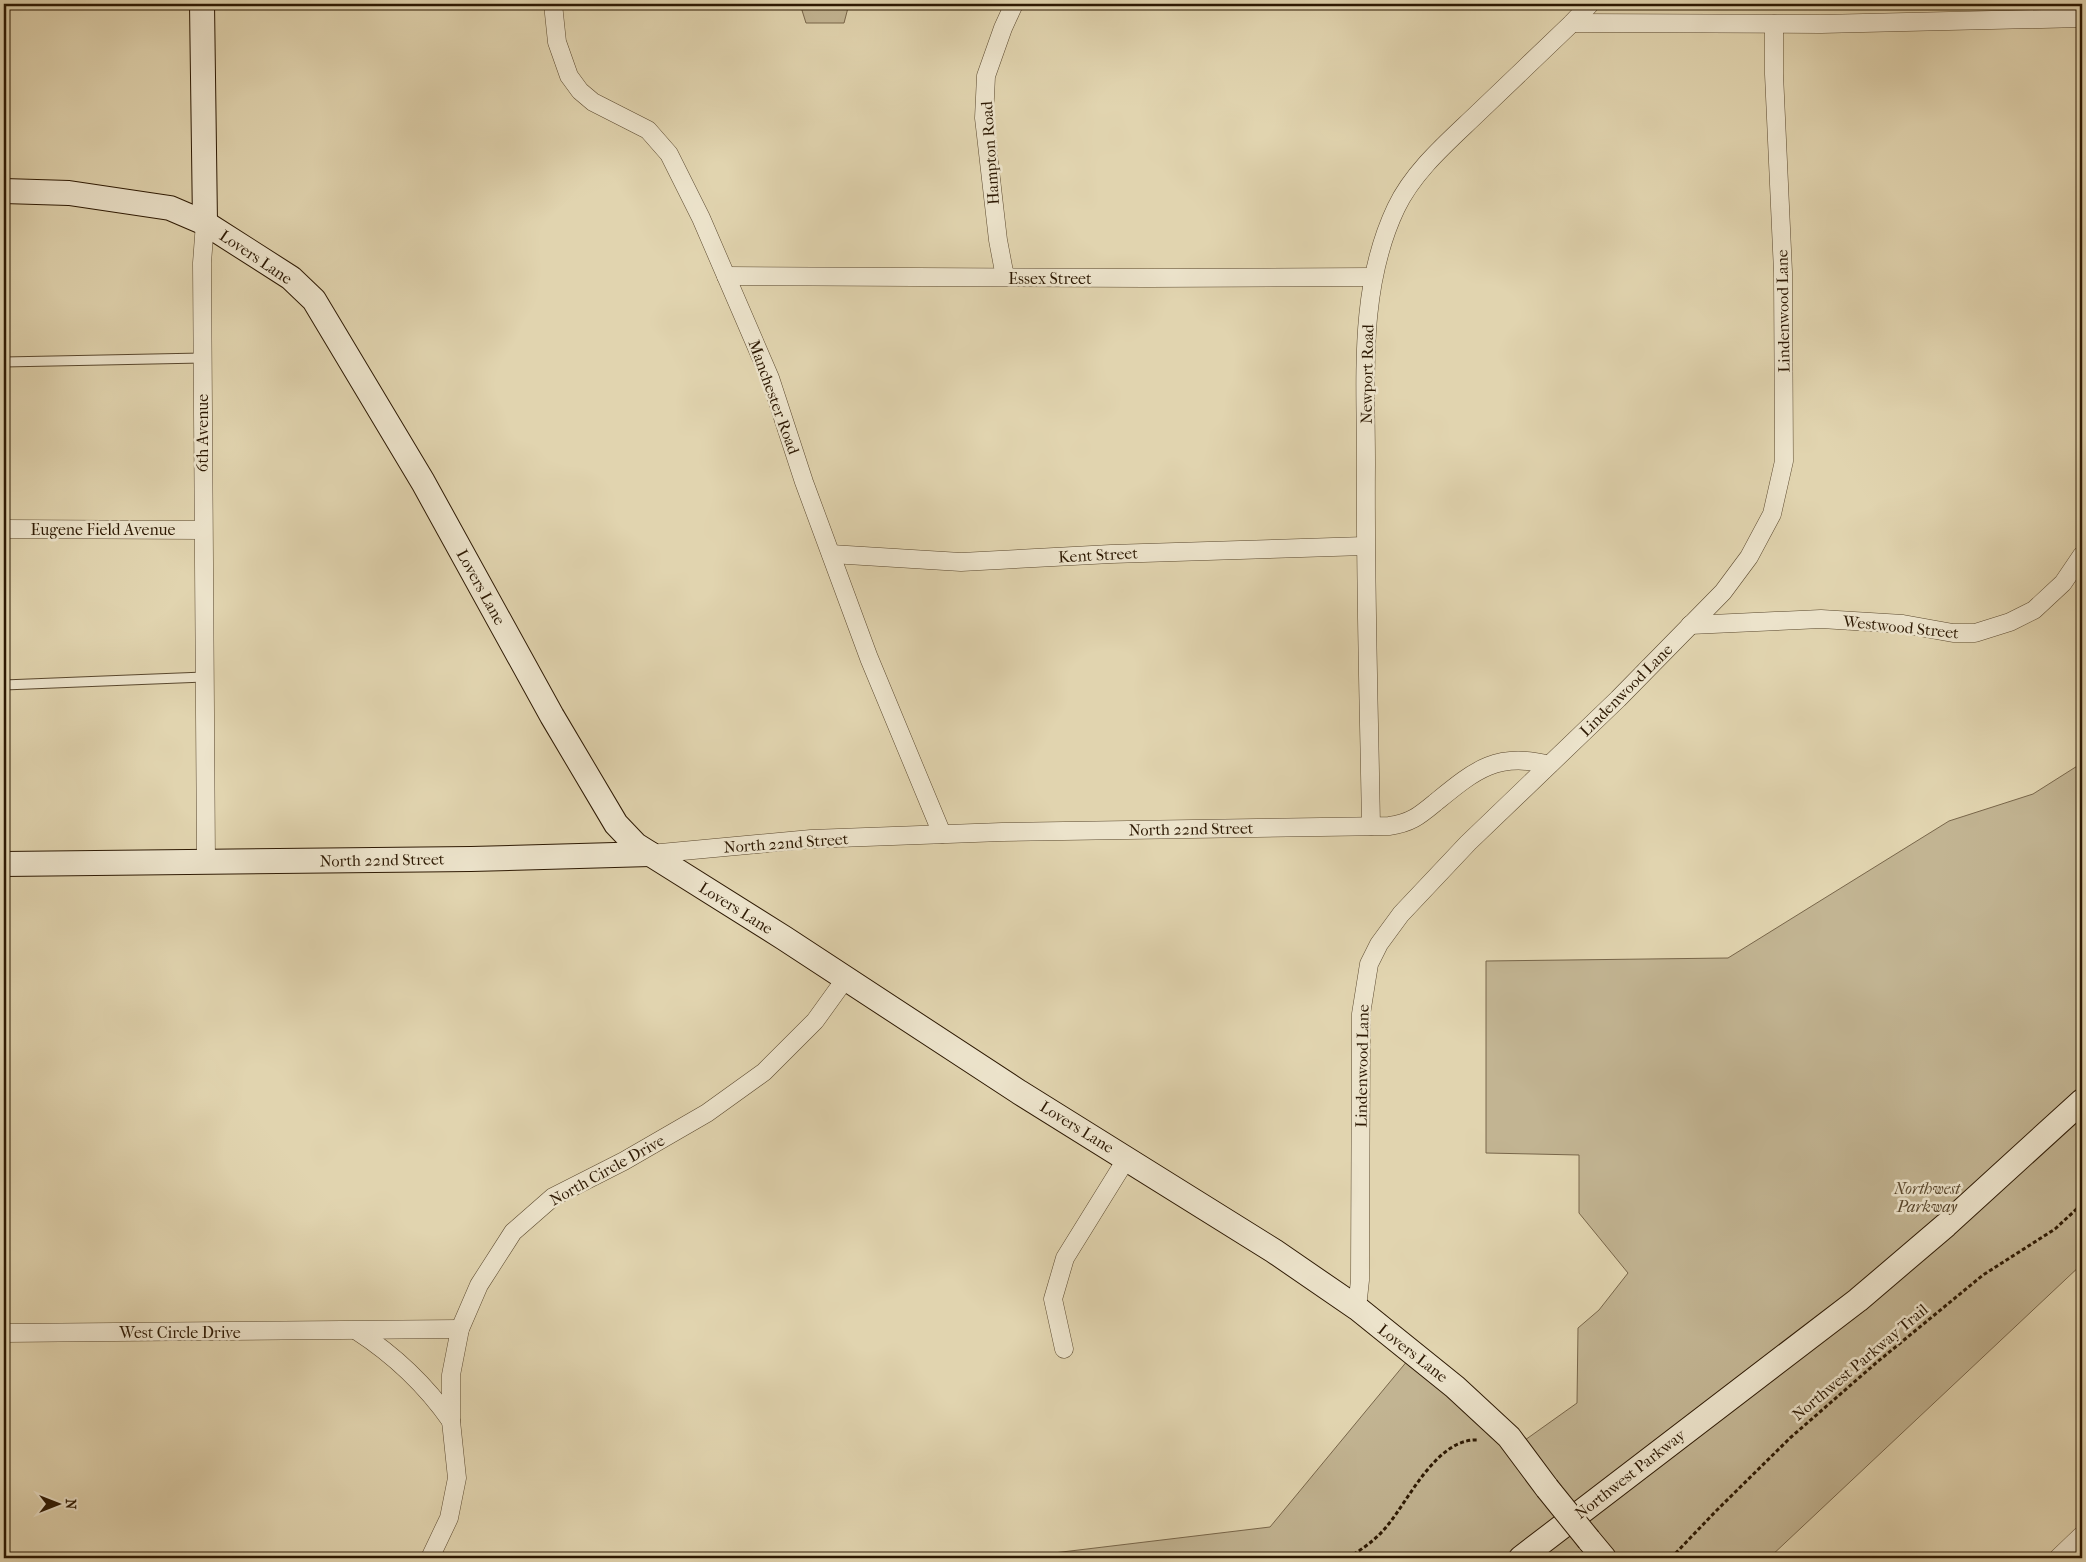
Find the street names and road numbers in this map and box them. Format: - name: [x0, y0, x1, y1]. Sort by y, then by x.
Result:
- street label: Hampton Road: [977, 100, 1003, 206]
- street label: Lovers Lane: [216, 226, 296, 288]
- street label: Lindenwood Lane: [1772, 249, 1794, 373]
- street label: Essex Street: [1008, 269, 1092, 288]
- street label: Newport Road: [1357, 324, 1377, 424]
- street label: Manchester Road: [744, 337, 804, 457]
- street label: 6th Avenue: [193, 394, 212, 472]
- street label: Eugene Field Avenue: [31, 520, 176, 539]
- street label: Kent Street: [1058, 543, 1139, 567]
- street label: Lovers Lane: [452, 546, 510, 628]
- street label: Westwood Street: [1841, 611, 1960, 643]
- street label: Lindenwood Lane: [1576, 640, 1676, 740]
- street label: North 22nd Street: [1128, 818, 1254, 840]
- street label: North 22nd Street: [723, 829, 849, 857]
- street label: North 22nd Street: [319, 849, 445, 871]
- street label: Lovers Lane: [696, 878, 777, 938]
- street label: Lindenwood Lane: [1351, 1004, 1373, 1128]
- street label: Lovers Lane: [1037, 1097, 1118, 1157]
- street label: North Circle Drive: [546, 1130, 668, 1210]
- street label: Northwest Parkway Trail: [1788, 1299, 1932, 1424]
- street label: Lovers Lane: [1374, 1320, 1452, 1386]
- street label: West Circle Drive: [118, 1323, 241, 1342]
- street label: Northwest Parkway: [1571, 1425, 1689, 1523]

